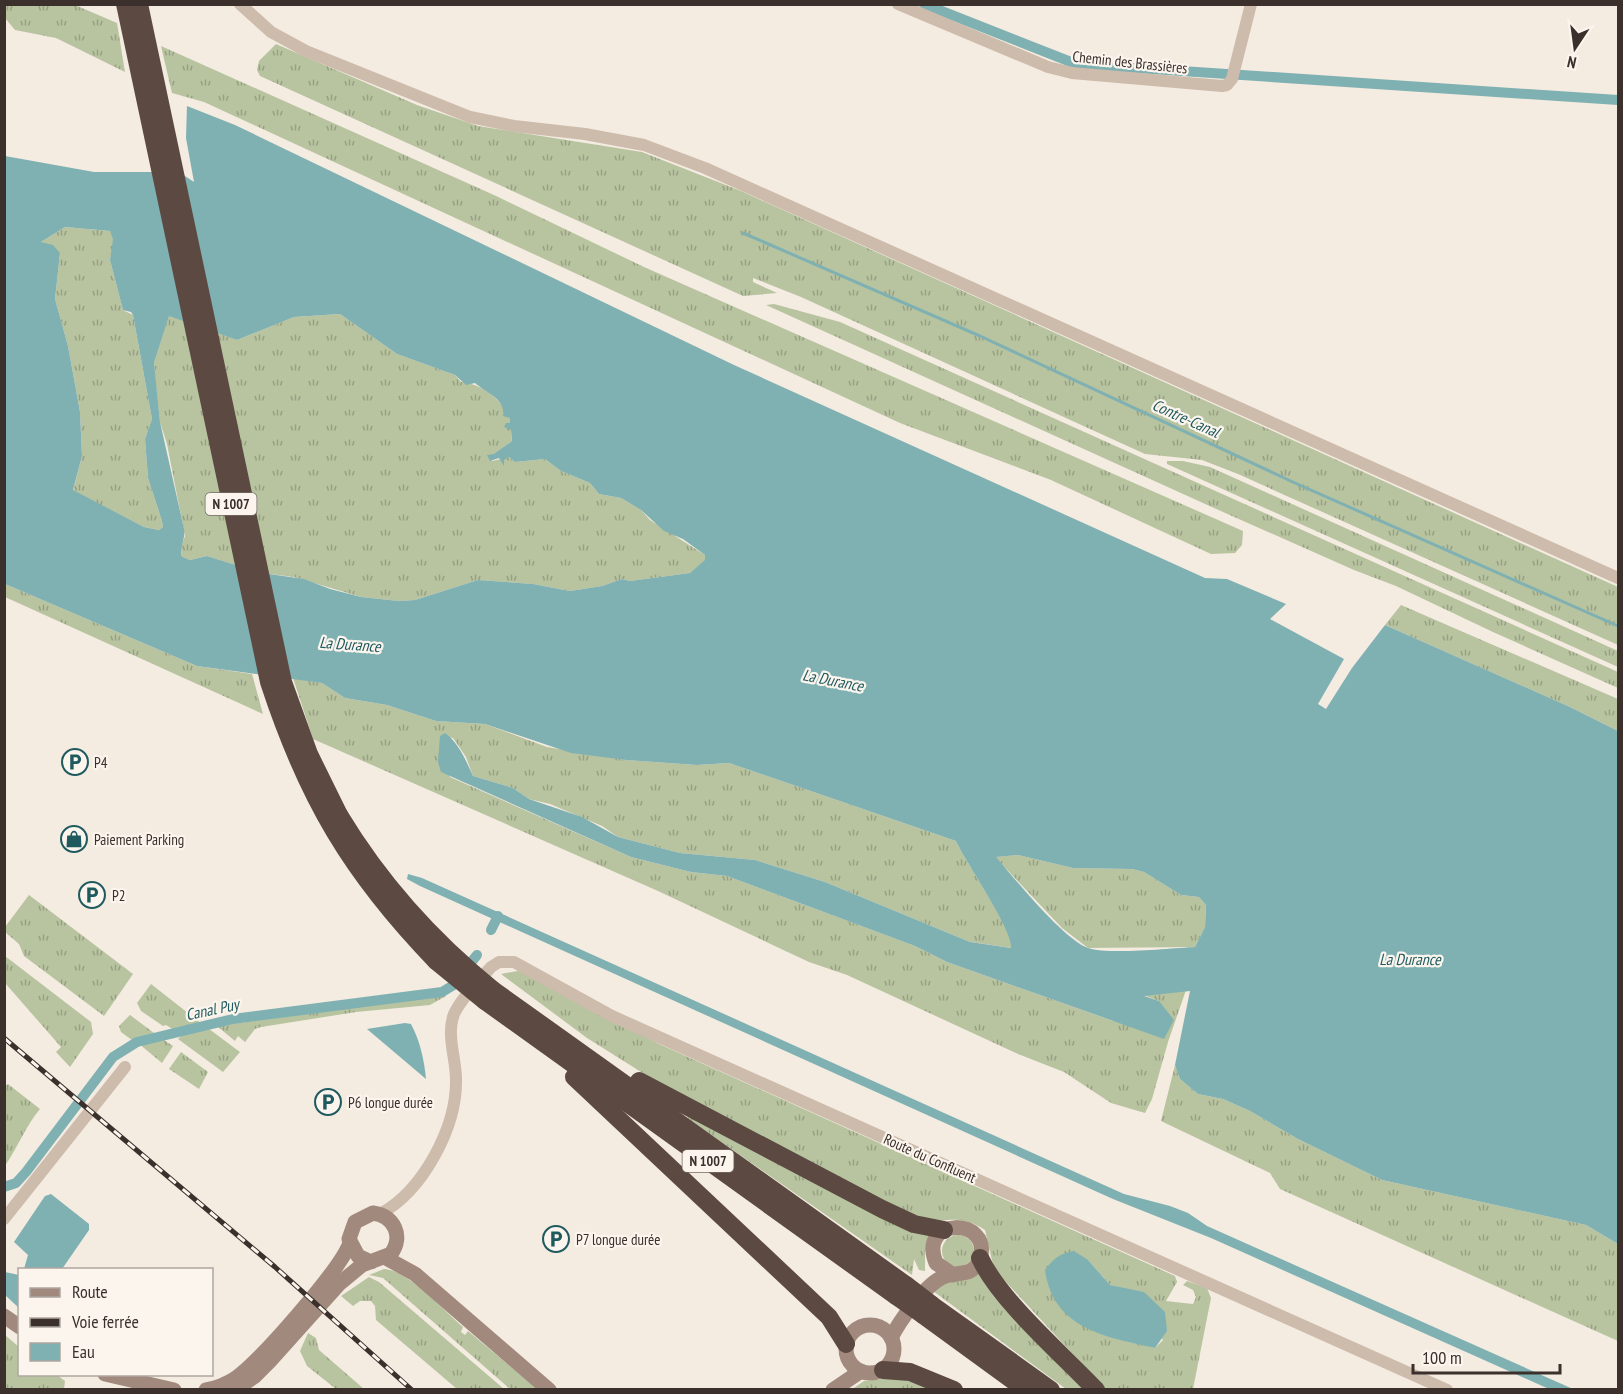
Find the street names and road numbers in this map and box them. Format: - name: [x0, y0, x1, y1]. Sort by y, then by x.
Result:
- street label: Chemin des Brassières: [1072, 47, 1188, 77]
- road number: N 1007: [206, 493, 256, 515]
- street label: Route du Confluent: [881, 1129, 979, 1187]
- road number: N 1007: [682, 1150, 734, 1172]

